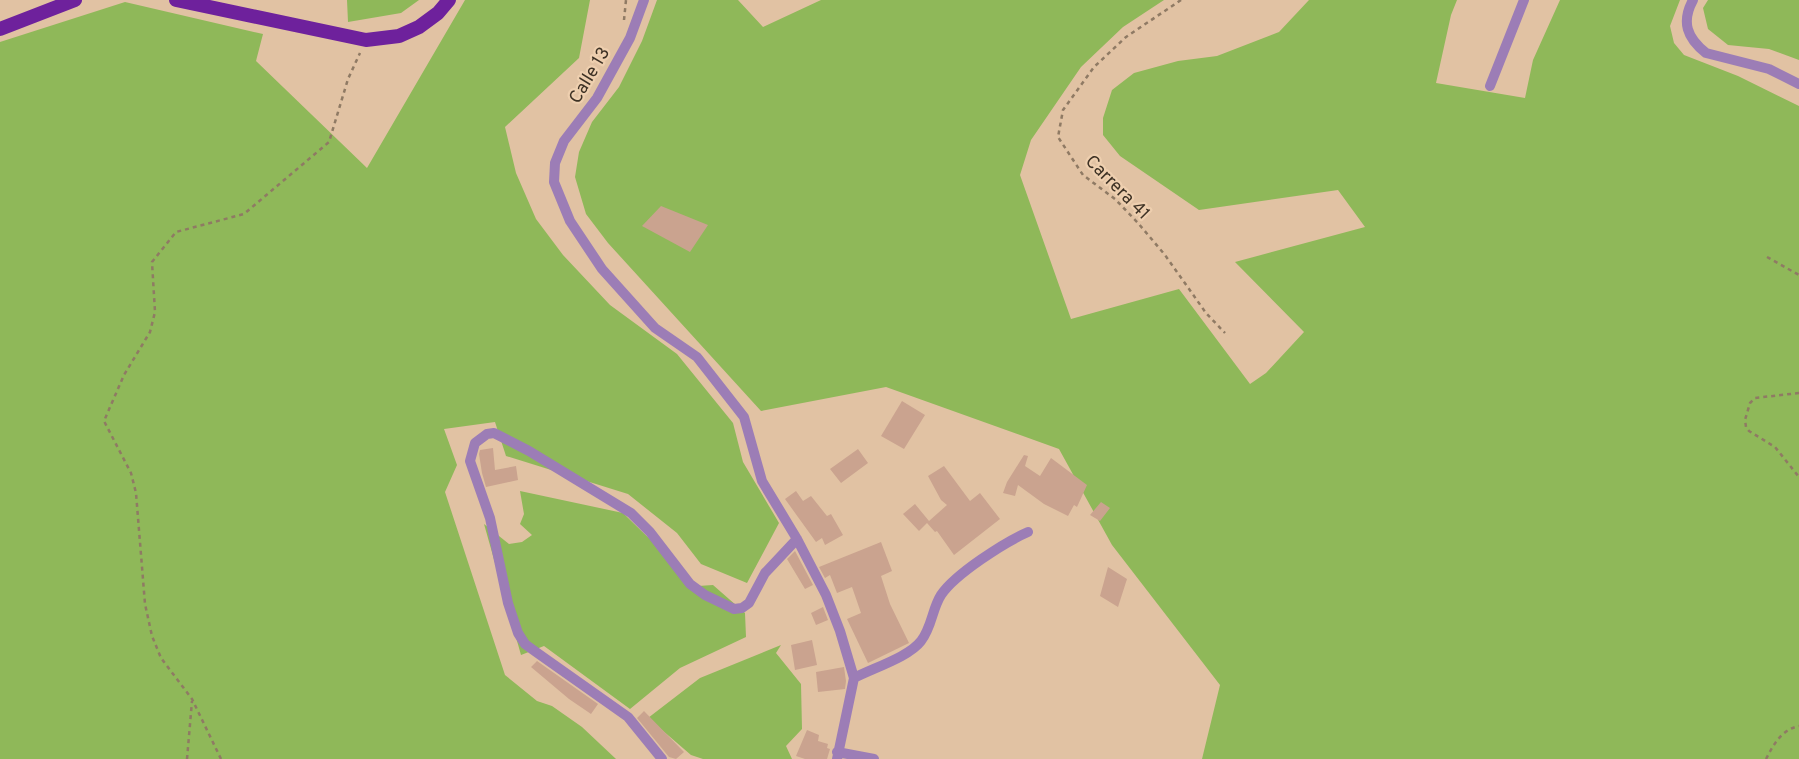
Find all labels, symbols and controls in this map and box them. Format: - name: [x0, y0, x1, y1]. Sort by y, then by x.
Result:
- street label: Calle 13: [564, 43, 616, 108]
- street label: Carrera 41: [1079, 151, 1154, 226]

